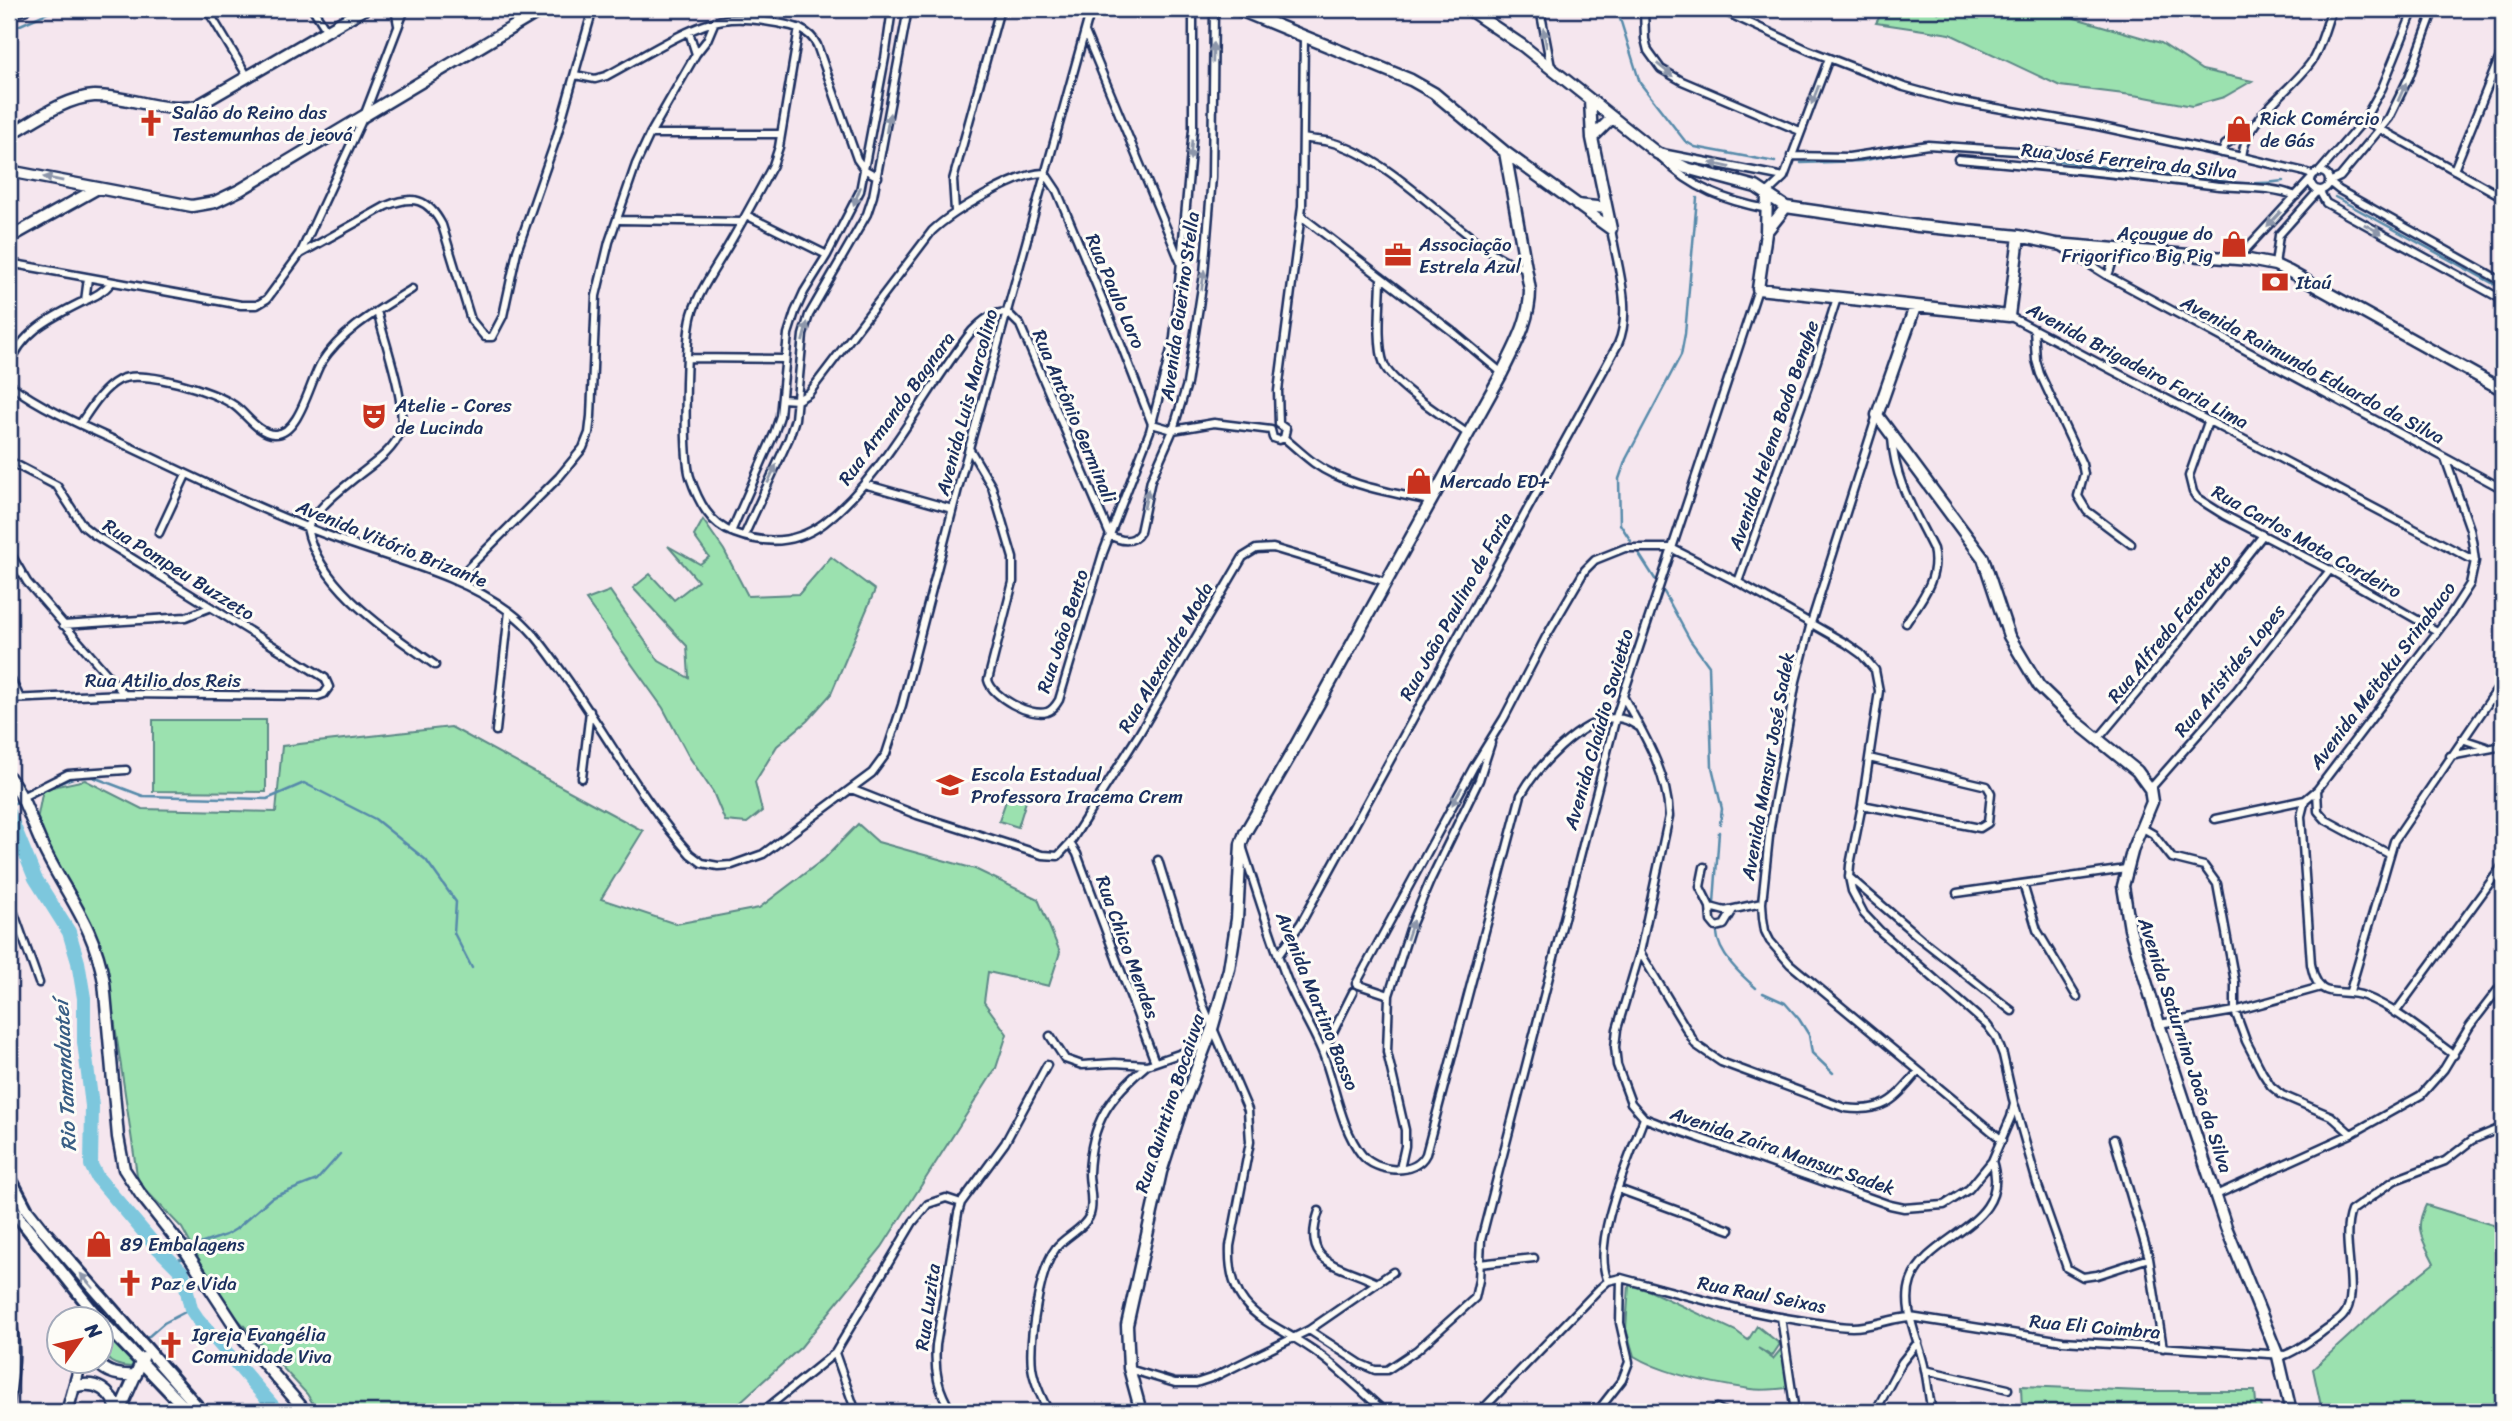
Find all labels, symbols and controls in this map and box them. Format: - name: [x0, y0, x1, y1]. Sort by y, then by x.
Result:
- one-way arrow: [1540, 27, 1551, 49]
- one-way arrow: [1208, 42, 1219, 64]
- one-way arrow: [1655, 62, 1673, 77]
- one-way arrow: [2397, 82, 2408, 103]
- one-way arrow: [1809, 84, 1820, 105]
- place label: Salão do Reino das Testemunhas de jeová: [172, 96, 353, 151]
- place label: Rick Comércio de Gás: [2260, 102, 2380, 157]
- church icon: Salão do Reino das Testemunhas de jeová: [136, 108, 166, 138]
- one-way arrow: [882, 112, 893, 134]
- shop icon: Rick Comércio de Gás: [2224, 114, 2254, 144]
- street label: Rua José Ferreira da Silva: [2020, 133, 2239, 188]
- one-way arrow: [1185, 140, 1196, 162]
- one-way arrow: [1709, 159, 1731, 170]
- one-way arrow: [42, 174, 64, 185]
- one-way arrow: [851, 186, 862, 207]
- street label: Avenida Guerino Stella: [1150, 209, 1209, 404]
- one-way arrow: [2267, 210, 2283, 227]
- place label: Açougue do Frigorifico Big Pig: [2061, 217, 2213, 272]
- one-way arrow: [2363, 223, 2383, 235]
- street label: Rua Paulo Loro: [1076, 228, 1155, 354]
- place label: Associação Estrela Azul: [1418, 228, 1522, 283]
- shop icon: Açougue do Frigorifico Big Pig: [2219, 229, 2249, 259]
- office icon: Associação Estrela Azul: [1383, 240, 1413, 270]
- place label: Itaú: [2295, 266, 2332, 299]
- bank icon: Itaú: [2260, 267, 2290, 297]
- one-way arrow: [1197, 269, 1208, 291]
- street label: Avenida Raimundo Eduardo da Silva: [2174, 285, 2451, 453]
- street label: Avenida Brigadeiro Faria Lima: [2020, 292, 2255, 438]
- street label: Avenida Luis Marcolino: [925, 305, 1007, 500]
- street label: Avenida Helena Bodo Benghe: [1718, 315, 1828, 556]
- one-way arrow: [800, 321, 811, 343]
- street label: Rua Armando Bagnara: [829, 324, 964, 492]
- street label: Rua Antônio Germinali: [1023, 324, 1126, 509]
- place label: Atelie - Cores de Lucinda: [394, 389, 512, 444]
- theatre icon: Atelie - Cores de Lucinda: [359, 401, 389, 431]
- one-way arrow: [767, 464, 778, 485]
- place label: Mercado ED+: [1440, 465, 1550, 498]
- shop icon: Mercado ED+: [1404, 466, 1434, 496]
- street label: Rua Carlos Mota Cordeiro: [2206, 475, 2408, 608]
- one-way arrow: [1141, 488, 1152, 510]
- street label: Avenida Vitório Brizante: [290, 490, 492, 597]
- street label: Rua João Paulino de Faria: [1390, 505, 1521, 707]
- street label: Rua Pompeu Buzzeto: [96, 509, 262, 630]
- street label: Rua Alfredo Fatoretto: [2099, 546, 2240, 710]
- street label: Rua João Bento: [1027, 565, 1098, 697]
- street label: Avenida Meitoku Srinabuco: [2300, 574, 2465, 777]
- street label: Rua Alexandre Moda: [1109, 575, 1222, 739]
- street label: Rua Aristides Lopes: [2165, 596, 2294, 744]
- street label: Avenida Claúdio Savietto: [1554, 624, 1643, 834]
- street label: Avenida Mansur José Sadek: [1731, 649, 1804, 884]
- street label: Rua Atilio dos Reis: [85, 664, 241, 697]
- place label: Escola Estadual Professora Iracema Crem: [971, 758, 1183, 813]
- school or university icon: Escola Estadual Professora Iracema Crem: [935, 770, 965, 800]
- one-way arrow: [1451, 787, 1463, 806]
- street label: Rua Chico Mendes: [1086, 871, 1169, 1024]
- street label: Avenida Martino Basso: [1266, 906, 1369, 1096]
- street label: Avenida Saturnino João da Silva: [2128, 912, 2243, 1178]
- one-way arrow: [1405, 920, 1416, 941]
- water label: Rio Tamanduateí: [42, 993, 88, 1152]
- street label: Rua Quintino Bocaiuva: [1125, 1009, 1214, 1197]
- street label: Avenida Zaíra Mansur Sadek: [1665, 1096, 1900, 1204]
- place label: 89 Embalagens: [120, 1228, 245, 1261]
- shop icon: 89 Embalagens: [84, 1229, 114, 1259]
- street label: Rua Luzita: [905, 1261, 950, 1353]
- street label: Rua Raul Seixas: [1695, 1266, 1829, 1323]
- place label: Paz e Vida: [151, 1267, 237, 1300]
- church icon: Paz e Vida: [115, 1268, 145, 1298]
- one-way arrow: [79, 1272, 95, 1290]
- street label: Rua Eli Coimbra: [2028, 1304, 2162, 1349]
- north arrow: [46, 1306, 116, 1376]
- text: N: [76, 1315, 112, 1346]
- place label: Igreja Evangélia Comunidade Viva: [191, 1318, 332, 1373]
- church icon: Igreja Evangélia Comunidade Viva: [156, 1330, 186, 1360]

